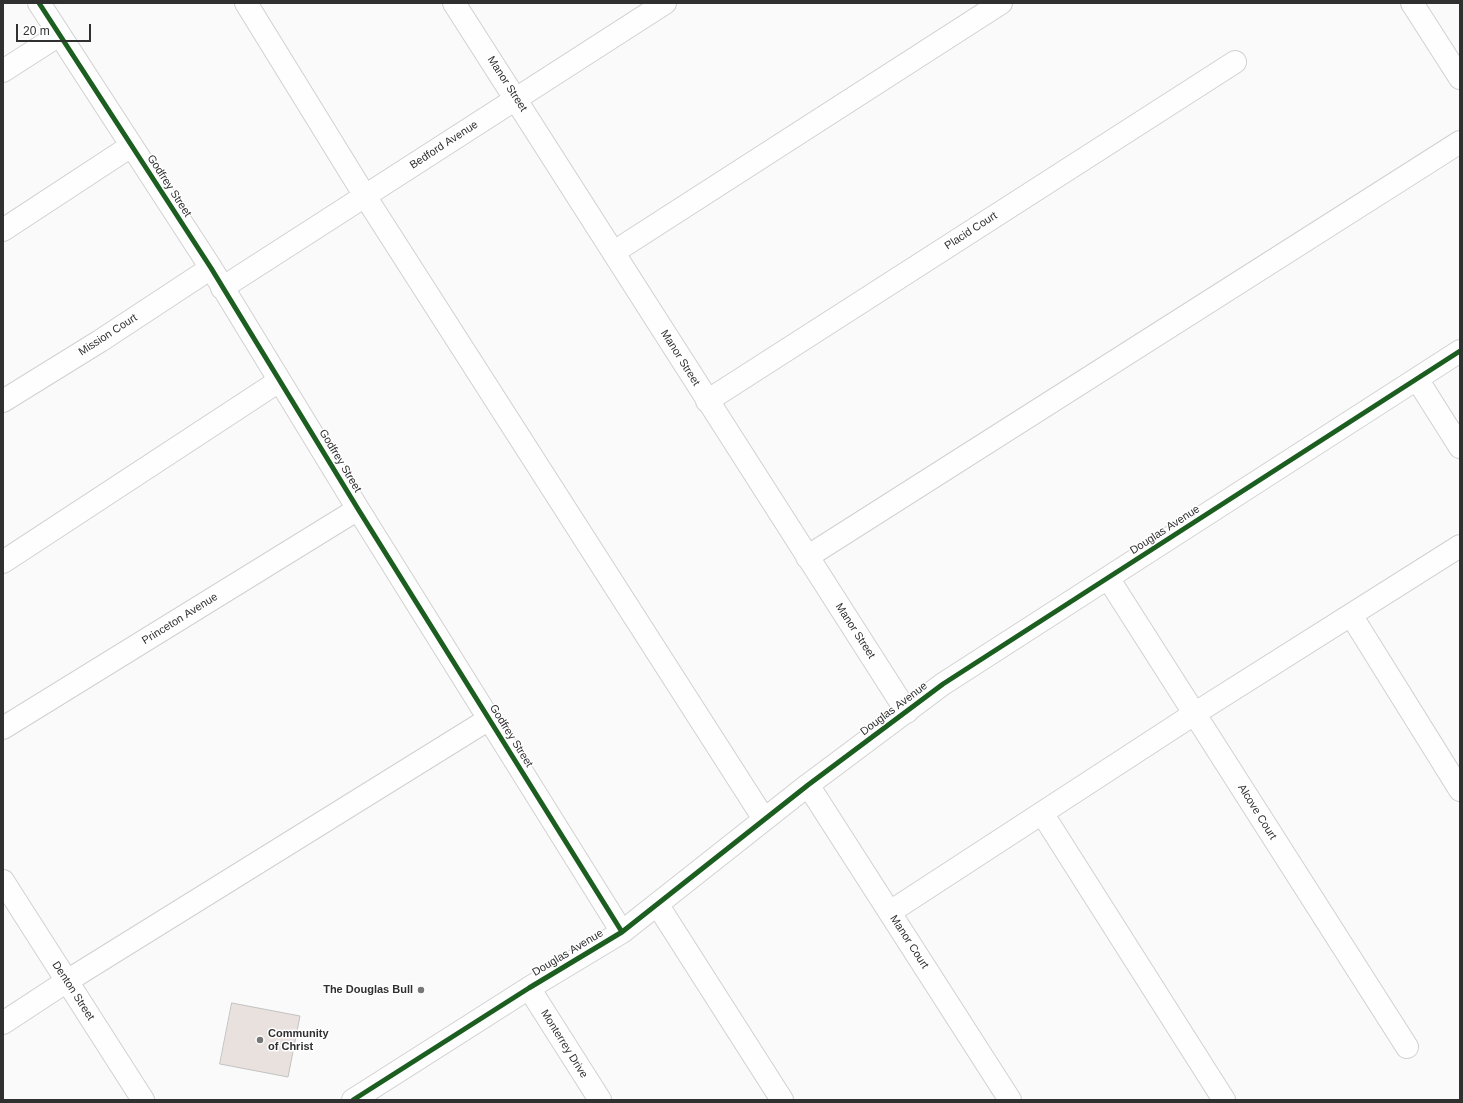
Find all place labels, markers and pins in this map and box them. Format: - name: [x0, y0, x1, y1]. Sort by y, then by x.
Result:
- place label: The Douglas Bull: [323, 983, 413, 997]
- marker: The Douglas Bull: [416, 985, 426, 995]
- place label: Community of Christ: [268, 1027, 328, 1053]
- marker: Community of Christ: [255, 1035, 265, 1045]

